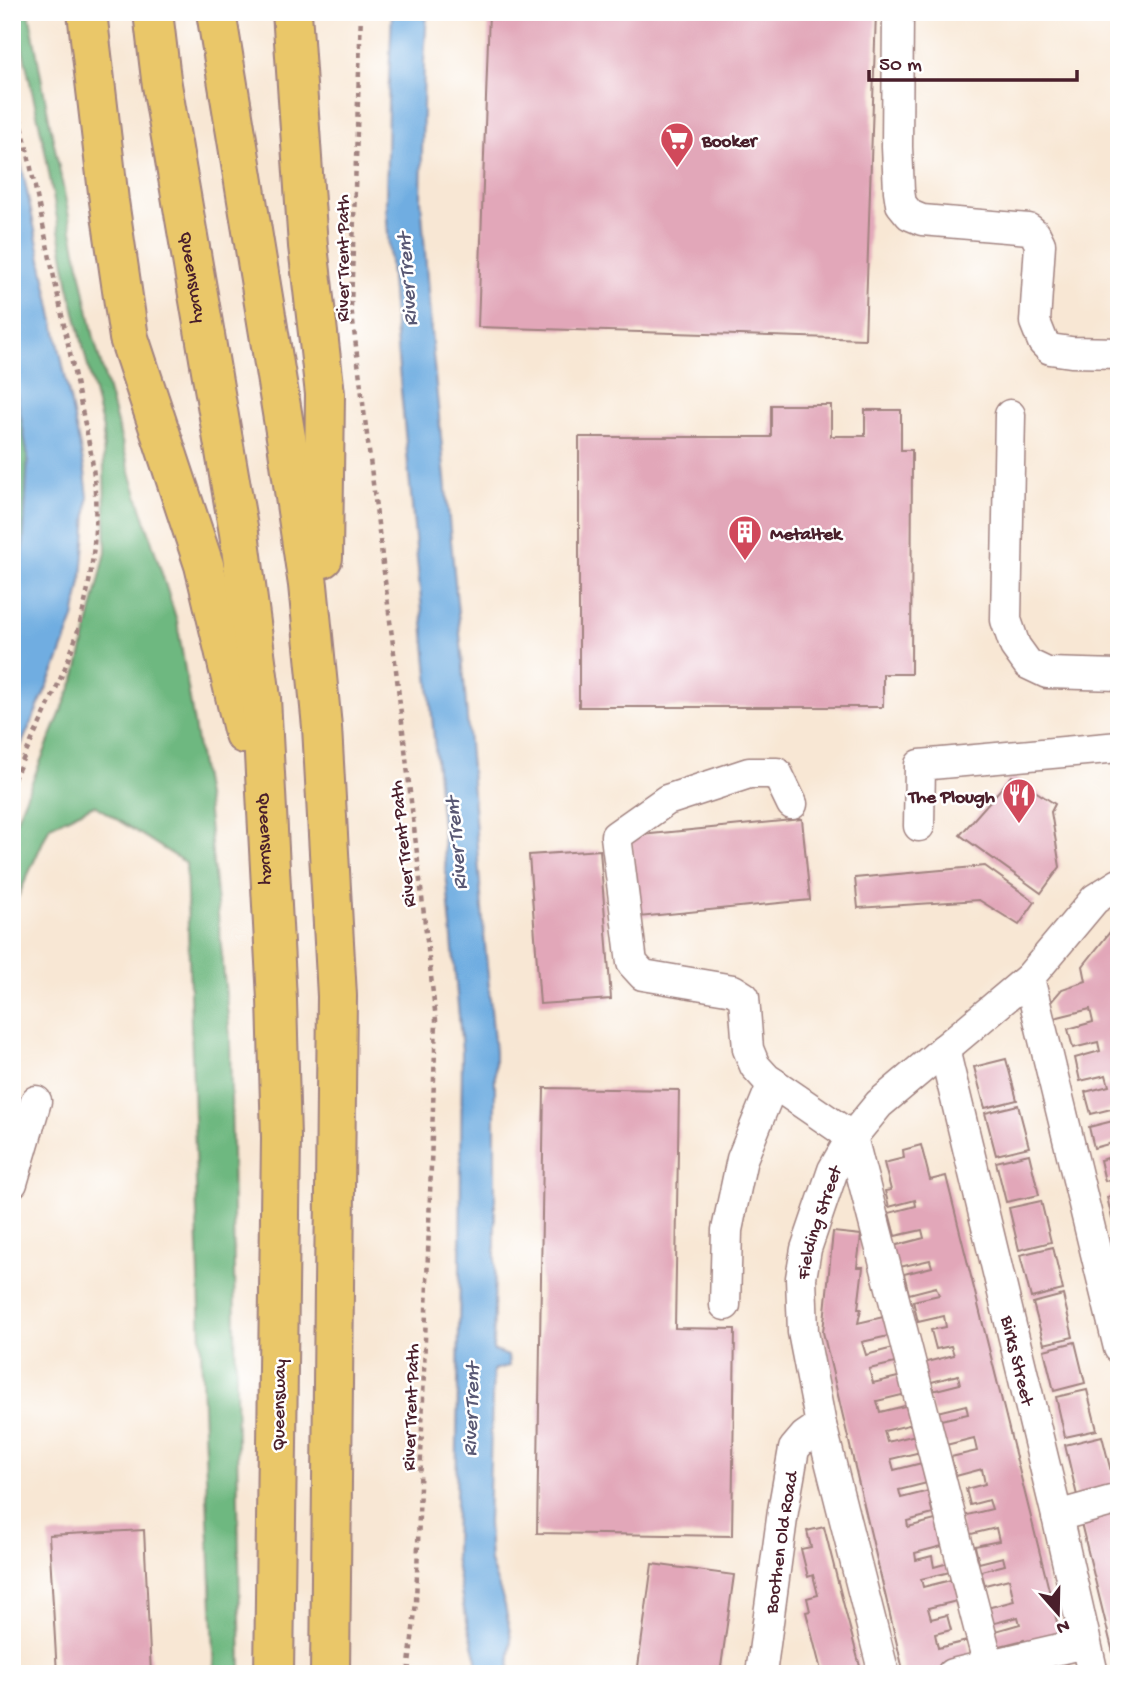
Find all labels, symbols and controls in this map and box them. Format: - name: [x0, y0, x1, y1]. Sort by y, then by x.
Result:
- scale bar: [869, 38, 1077, 82]
- text: 50 m: [879, 54, 922, 79]
- supermarket icon: Booker: [658, 120, 696, 169]
- place label: Booker: [701, 131, 759, 154]
- street label: River Trent Path: [333, 194, 356, 322]
- water label: River Trent: [394, 229, 425, 327]
- street label: Queensway: [172, 230, 211, 325]
- building icon: Metaltek: [726, 513, 764, 562]
- place label: Metaltek: [770, 524, 844, 547]
- restaurant icon: The Plough: [1000, 776, 1038, 825]
- street label: River Trent Path: [386, 779, 423, 908]
- place label: The Plough: [907, 787, 996, 810]
- street label: Queensway: [251, 792, 279, 886]
- water label: River Trent: [442, 793, 475, 891]
- street label: Fielding Street: [793, 1160, 849, 1282]
- street label: Birks Street: [994, 1313, 1038, 1410]
- street label: River Trent Path: [399, 1343, 426, 1471]
- street label: Queensway: [268, 1358, 293, 1451]
- water label: River Trent: [459, 1360, 488, 1457]
- street label: Boothen Old Road: [761, 1468, 805, 1616]
- north arrow: [1023, 1578, 1092, 1648]
- text: N: [1053, 1613, 1072, 1639]

